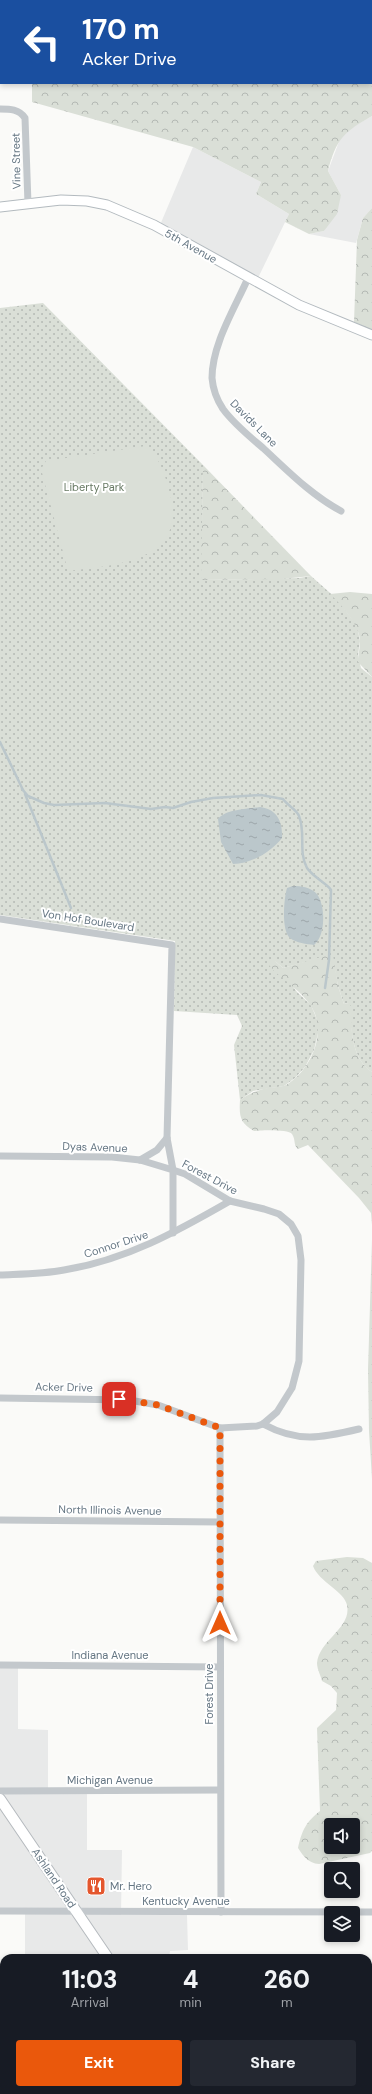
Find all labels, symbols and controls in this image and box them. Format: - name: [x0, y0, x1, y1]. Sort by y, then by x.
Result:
- text: 170 m: [82, 11, 160, 48]
- icon: left: [16, 16, 68, 68]
- text: Acker Drive: [82, 47, 176, 71]
- street label: Vine Street: [9, 133, 23, 189]
- street label: 5th Avenue: [162, 226, 220, 266]
- street label: Davids Lane: [227, 396, 281, 450]
- park label: Liberty Park: [64, 480, 125, 494]
- street label: Von Hof Boulevard: [41, 906, 135, 934]
- street label: Dyas Avenue: [62, 1139, 128, 1155]
- street label: Forest Drive: [180, 1157, 240, 1197]
- street label: Connor Drive: [82, 1227, 150, 1261]
- street label: Acker Drive: [35, 1379, 93, 1395]
- pin: [102, 1382, 136, 1416]
- icon: arrive: [108, 1388, 130, 1410]
- street label: North Illinois Avenue: [58, 1502, 162, 1518]
- position arrow: [199, 1602, 241, 1644]
- street label: Indiana Avenue: [71, 1648, 149, 1662]
- street label: Forest Drive: [202, 1664, 216, 1724]
- street label: Michigan Avenue: [67, 1773, 153, 1787]
- map controls: [324, 1818, 360, 1942]
- button: sound: [324, 1818, 360, 1854]
- street label: Ashland Road: [29, 1845, 79, 1911]
- button: search: [324, 1862, 360, 1898]
- restaurant icon: Mr. Hero: [85, 1875, 107, 1897]
- place label: Mr. Hero: [110, 1879, 152, 1893]
- street label: Kentucky Avenue: [142, 1894, 230, 1908]
- button: layers: [324, 1906, 360, 1942]
- text: 11:03: [62, 1964, 117, 1995]
- text: 4: [183, 1964, 199, 1995]
- text: 260: [264, 1964, 310, 1995]
- text: Arrival: [71, 1994, 109, 2011]
- text: min: [180, 1994, 202, 2011]
- text: m: [281, 1994, 293, 2011]
- button: Exit: [16, 2040, 182, 2086]
- button: Share: [190, 2040, 356, 2086]

